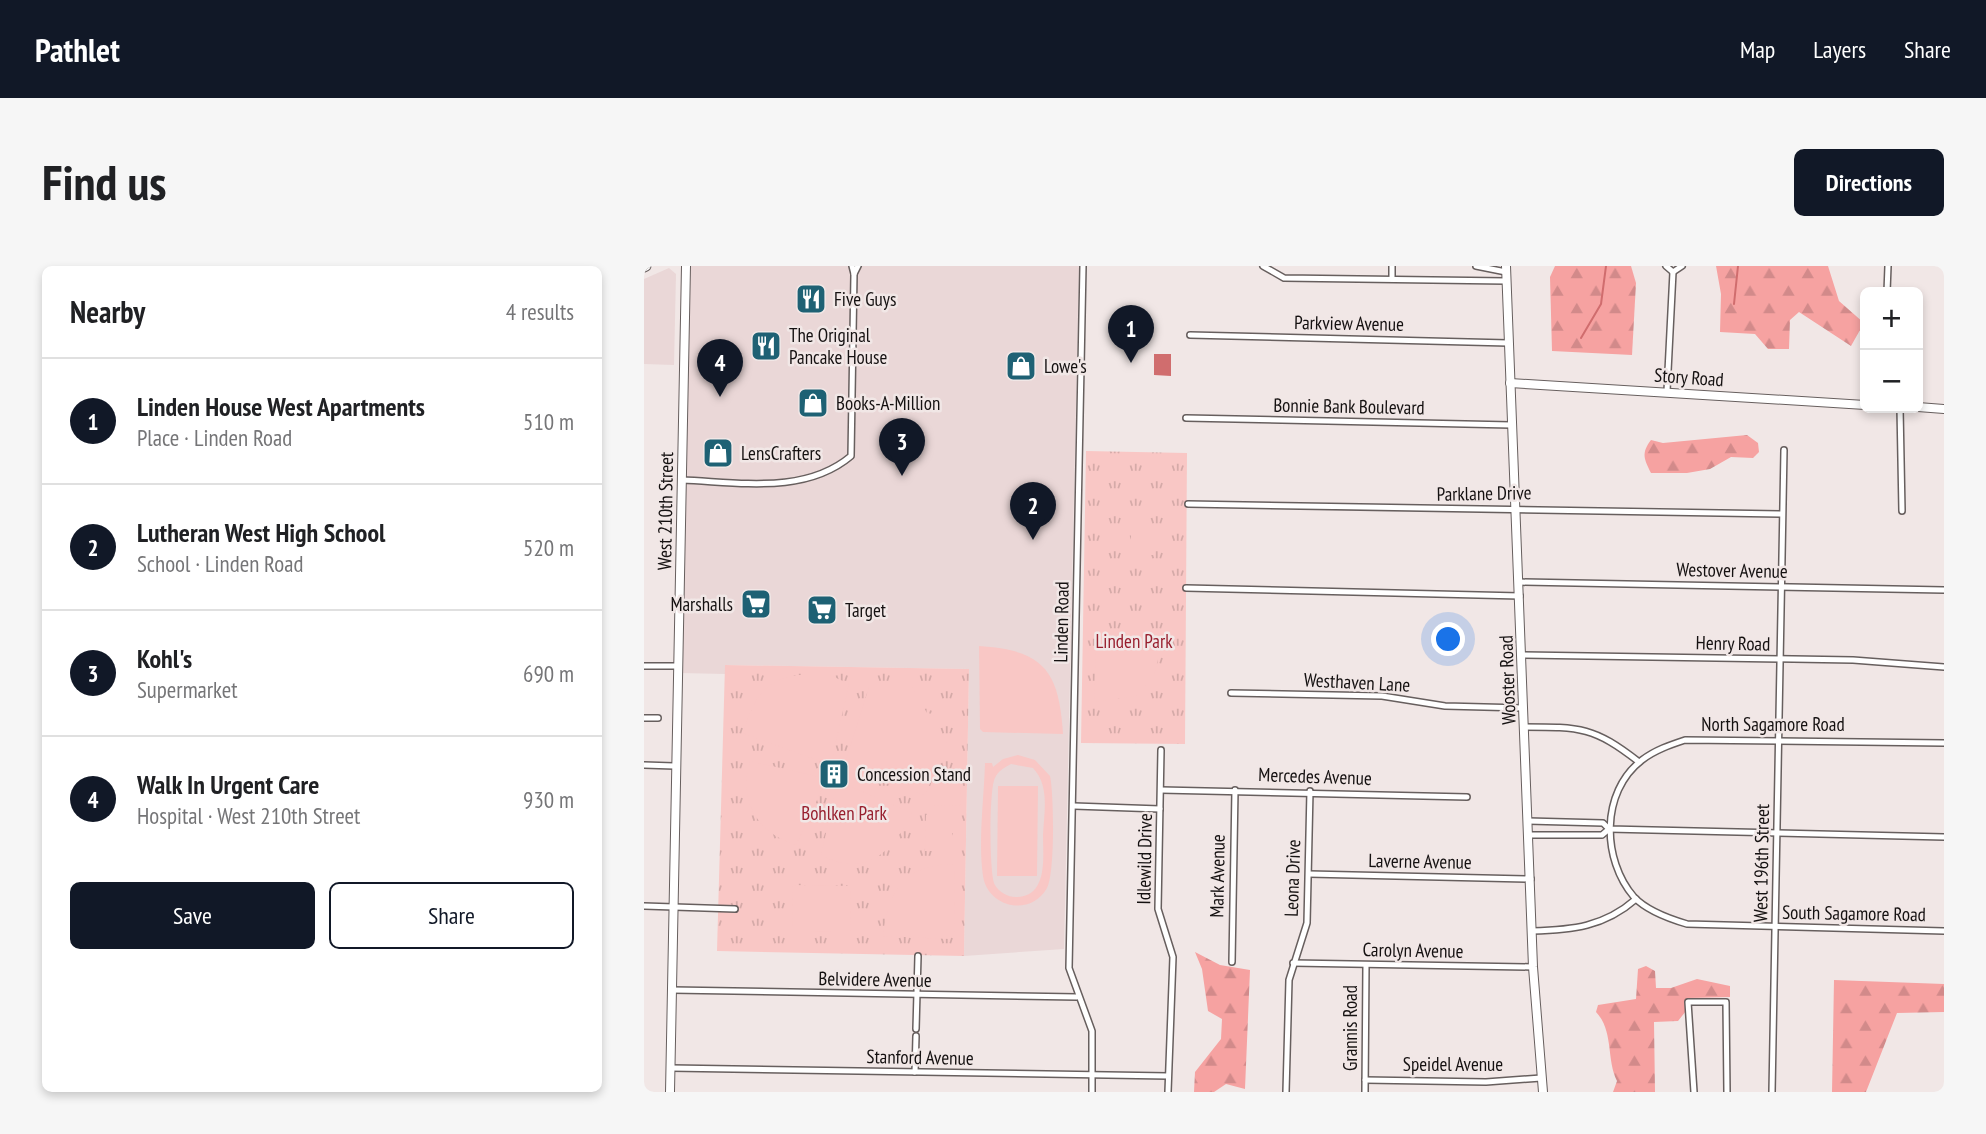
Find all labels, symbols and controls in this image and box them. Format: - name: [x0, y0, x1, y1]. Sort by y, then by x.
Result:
- text: Pathlet: [35, 28, 120, 71]
- text: Map: [1740, 34, 1775, 65]
- text: Layers: [1813, 34, 1866, 65]
- text: Share: [1904, 34, 1951, 65]
- button: Directions: [1794, 149, 1944, 216]
- text: Find us: [42, 150, 166, 214]
- restaurant icon: Five Guys: [794, 282, 828, 316]
- place label: Five Guys: [834, 287, 896, 311]
- map controls: [1860, 287, 1923, 413]
- button: +: [1860, 287, 1923, 350]
- text: Nearby: [70, 292, 145, 331]
- text: 4 results: [506, 297, 574, 326]
- pin: 1: [1108, 305, 1154, 363]
- street label: Parkview Avenue: [1294, 310, 1404, 336]
- place label: The Original Pancake House: [789, 323, 887, 369]
- restaurant icon: The Original Pancake House: [749, 329, 783, 363]
- pin: 4: [697, 339, 743, 397]
- shop icon: Lowe's: [1004, 349, 1038, 383]
- button: −: [1860, 350, 1923, 413]
- place label: Lowe's: [1044, 354, 1087, 378]
- street label: Story Road: [1653, 363, 1725, 391]
- shop icon: Books-A-Million: [796, 386, 830, 420]
- text: Linden House West Apartments: [137, 390, 425, 423]
- place label: Books-A-Million: [836, 391, 940, 415]
- street label: Bonnie Bank Boulevard: [1273, 393, 1425, 419]
- text: 1: [88, 407, 99, 436]
- text: 510 m: [523, 407, 574, 436]
- pin: 3: [879, 418, 925, 476]
- text: Place · Linden Road: [137, 423, 292, 452]
- shop icon: LensCrafters: [701, 436, 735, 470]
- place label: LensCrafters: [741, 441, 821, 465]
- street label: West 210th Street: [652, 451, 678, 570]
- street label: Parklane Drive: [1436, 480, 1532, 506]
- pin: 2: [1010, 482, 1056, 540]
- text: Lutheran West High School: [137, 516, 385, 549]
- text: 2: [88, 533, 99, 562]
- text: 520 m: [523, 533, 574, 562]
- text: School · Linden Road: [137, 549, 303, 578]
- street label: Westover Avenue: [1676, 557, 1788, 583]
- street label: Linden Road: [1048, 581, 1074, 663]
- supermarket icon: Marshalls: [739, 587, 773, 621]
- place label: Marshalls: [670, 592, 733, 616]
- supermarket icon: Target: [805, 593, 839, 627]
- place label: Target: [845, 598, 887, 622]
- your location: [1431, 622, 1465, 656]
- park label: Linden Park: [1095, 629, 1173, 653]
- street label: Henry Road: [1695, 630, 1771, 656]
- street label: Wooster Road: [1493, 635, 1521, 725]
- text: Kohl's: [137, 642, 192, 675]
- text: 3: [88, 659, 99, 688]
- text: 690 m: [523, 659, 574, 688]
- street label: Westhaven Lane: [1303, 667, 1411, 697]
- text: Supermarket: [137, 675, 238, 704]
- street label: North Sagamore Road: [1701, 712, 1845, 736]
- building icon: Concession Stand: [817, 757, 851, 791]
- place label: Concession Stand: [857, 762, 971, 786]
- street label: Mercedes Avenue: [1258, 762, 1372, 790]
- text: Walk In Urgent Care: [137, 768, 319, 801]
- text: 4: [88, 785, 99, 814]
- text: 930 m: [523, 785, 574, 814]
- text: Hospital · West 210th Street: [137, 801, 360, 830]
- park label: Bohlken Park: [801, 801, 887, 825]
- street label: West 196th Street: [1748, 803, 1774, 922]
- street label: Idlewild Drive: [1131, 813, 1157, 905]
- street label: Mark Avenue: [1204, 834, 1230, 918]
- street label: Leona Drive: [1279, 839, 1305, 917]
- street label: Laverne Avenue: [1368, 848, 1472, 874]
- button: Save: [70, 882, 315, 949]
- button: Share: [329, 882, 574, 949]
- street label: South Sagamore Road: [1782, 900, 1926, 926]
- street label: Carolyn Avenue: [1362, 937, 1464, 963]
- street label: Belvidere Avenue: [818, 966, 932, 992]
- street label: Grannis Road: [1338, 985, 1362, 1071]
- street label: Stanford Avenue: [866, 1044, 974, 1070]
- street label: Speidel Avenue: [1403, 1052, 1503, 1076]

